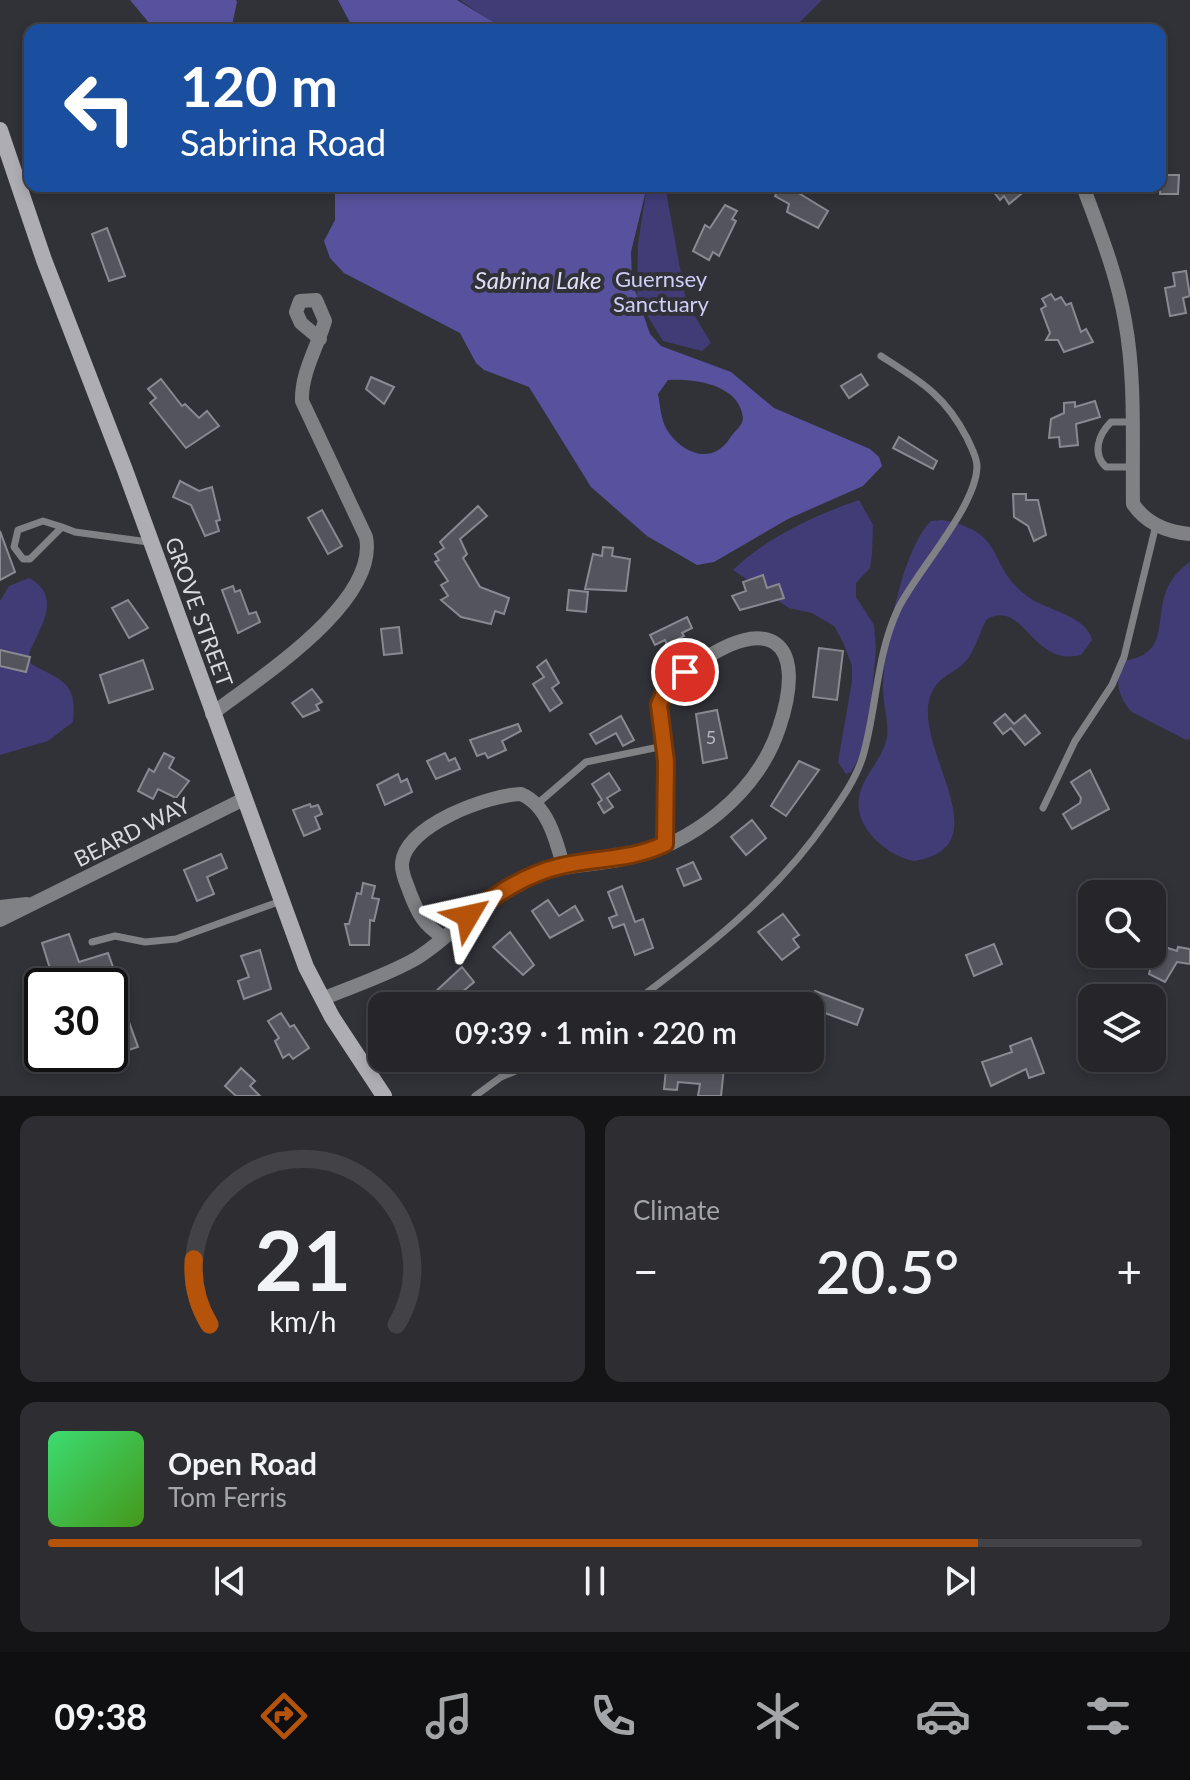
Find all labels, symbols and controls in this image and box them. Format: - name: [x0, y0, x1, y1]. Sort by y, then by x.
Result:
- text: 120 m: [180, 52, 338, 119]
- icon: left: [48, 56, 152, 160]
- text: Sabrina Road: [180, 120, 386, 164]
- water label: Sabrina Lake: [475, 265, 601, 294]
- park label: Guernsey Sanctuary: [613, 265, 710, 317]
- street label: GROVE STREET: [160, 533, 239, 690]
- pin: [651, 638, 719, 706]
- icon: arrive: [663, 650, 707, 694]
- house number: 5: [706, 726, 716, 748]
- street label: BEARD WAY: [69, 791, 195, 872]
- position arrow: [426, 874, 510, 958]
- map controls: [1078, 880, 1166, 1072]
- button: search: [1078, 880, 1166, 968]
- speed limit sign: 30: [24, 968, 128, 1072]
- button: layers: [1078, 984, 1166, 1072]
- text: 09:39 · 1 min · 220 m: [455, 1014, 737, 1050]
- text: Climate: [633, 1194, 720, 1226]
- text: 21: [254, 1209, 351, 1309]
- text: 20.5°: [816, 1235, 959, 1307]
- text: −: [633, 1245, 659, 1297]
- text: +: [1116, 1245, 1142, 1297]
- text: km/h: [269, 1304, 336, 1338]
- text: Open Road: [168, 1445, 317, 1481]
- text: Tom Ferris: [168, 1481, 287, 1513]
- icon: previous: [208, 1559, 252, 1603]
- icon: pause: [573, 1559, 617, 1603]
- icon: next: [938, 1559, 982, 1603]
- icon: directions: [256, 1688, 312, 1744]
- icon: music: [421, 1688, 477, 1744]
- icon: phone: [585, 1688, 641, 1744]
- icon: climate: [750, 1688, 806, 1744]
- icon: car: [915, 1688, 971, 1744]
- icon: filters: [1080, 1688, 1136, 1744]
- text: 09:38: [54, 1694, 147, 1738]

